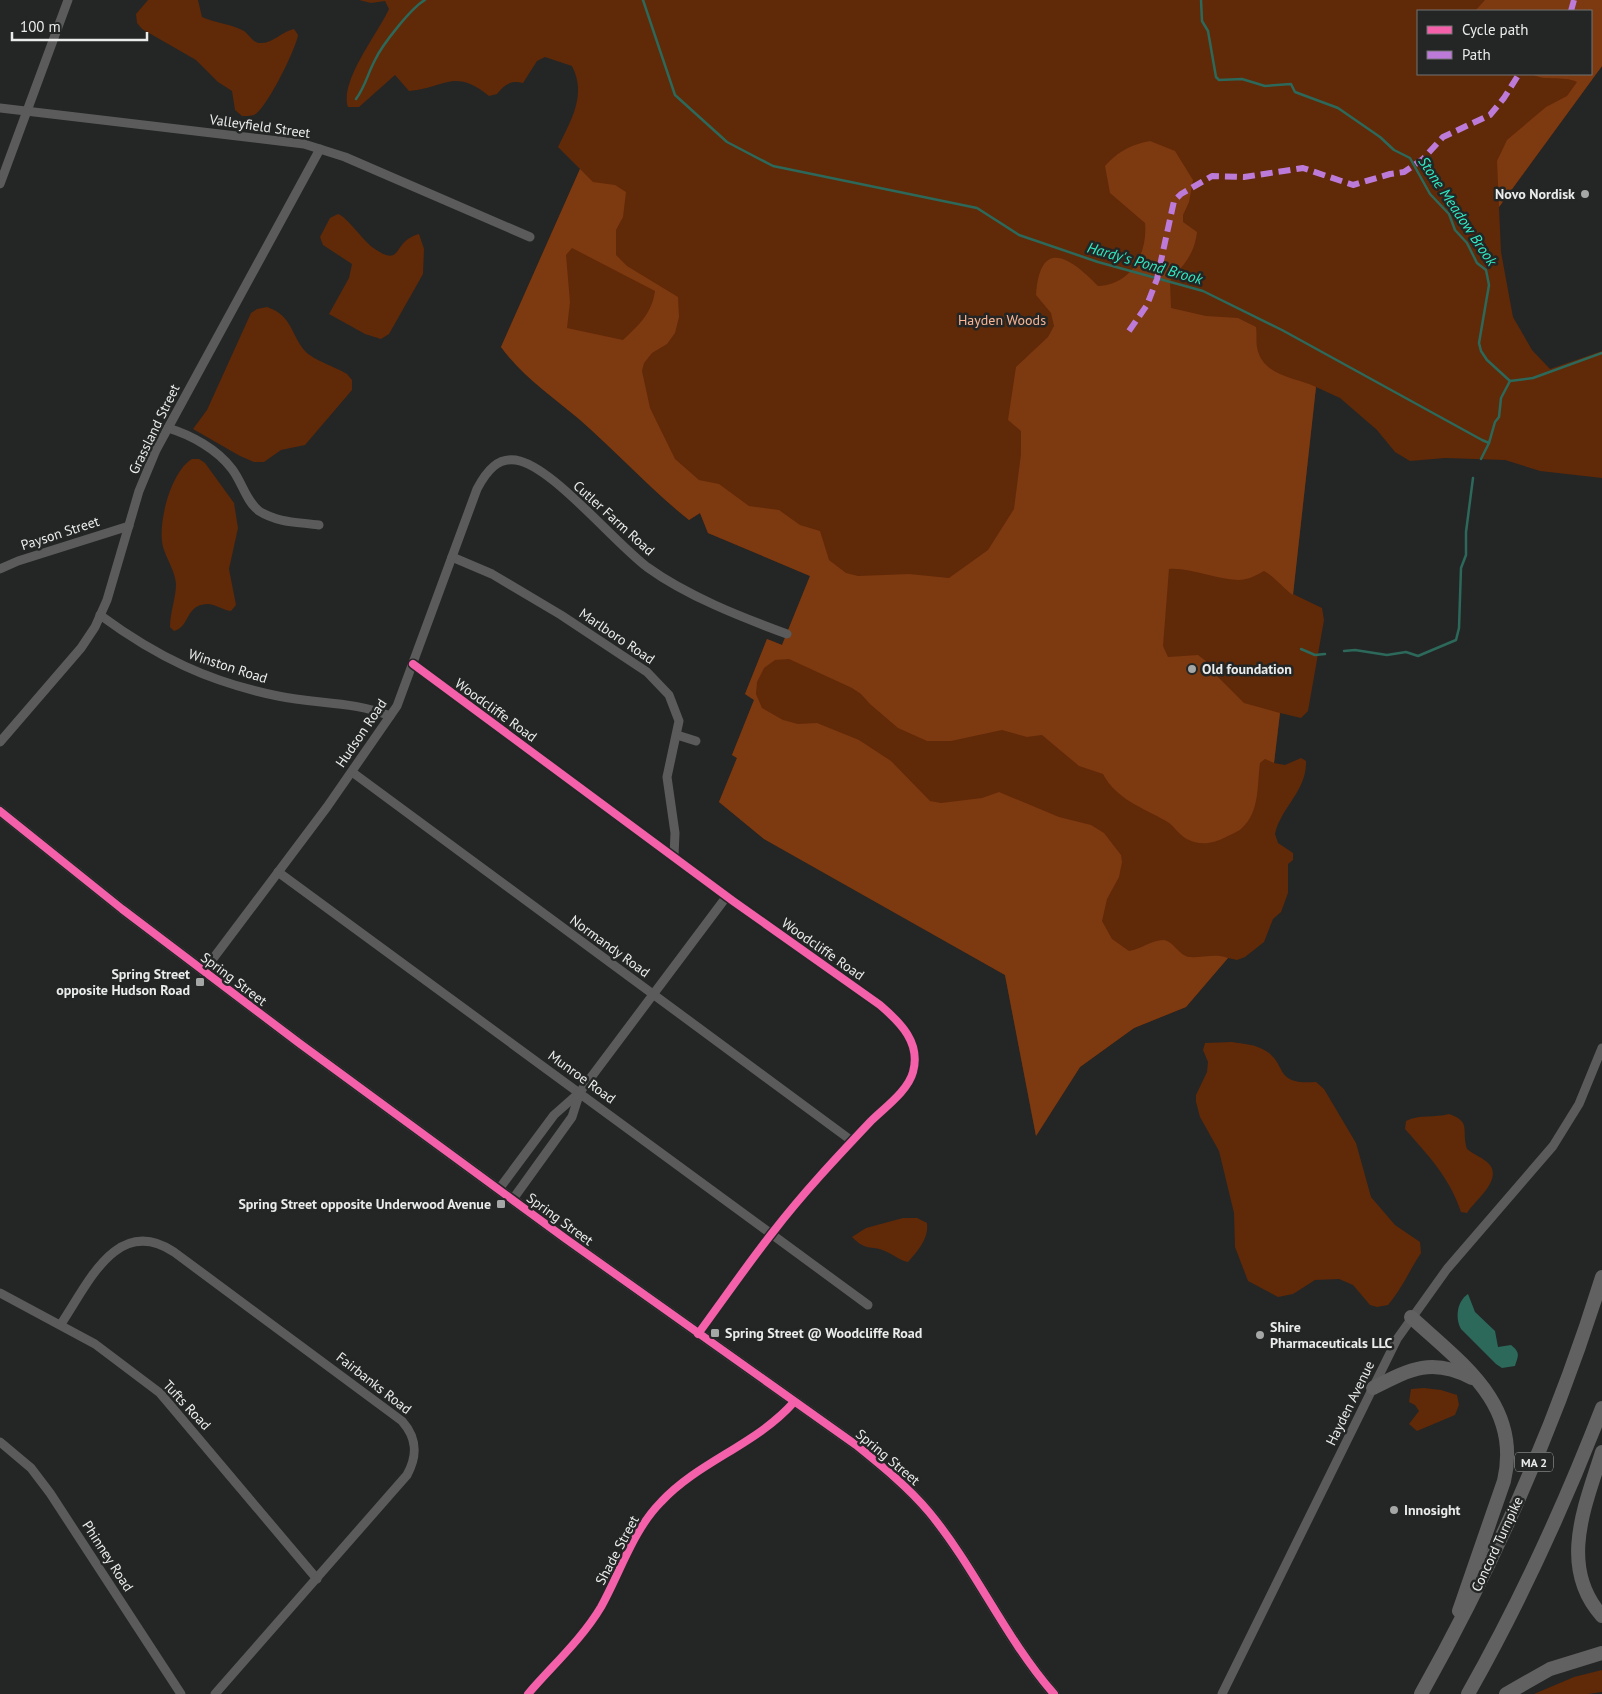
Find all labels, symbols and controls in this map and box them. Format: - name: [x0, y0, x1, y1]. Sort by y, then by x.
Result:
- scale bar: [12, 10, 148, 42]
- legend: [1417, 10, 1592, 75]
- text: 100 m: [20, 17, 61, 36]
- text: Cycle path: [1462, 20, 1528, 39]
- text: Path: [1462, 45, 1491, 64]
- street label: Valleyfield Street: [208, 110, 312, 142]
- water label: Stone Meadow Brook: [1414, 153, 1502, 270]
- place label: Novo Nordisk: [1495, 185, 1575, 203]
- marker: Novo Nordisk: [1579, 188, 1591, 200]
- water label: Hardy's Pond Brook: [1085, 237, 1206, 289]
- park label: Hayden Woods: [958, 311, 1046, 329]
- street label: Grassland Street: [124, 381, 184, 477]
- street label: Cutler Farm Road: [570, 477, 658, 559]
- street label: Payson Street: [19, 512, 102, 554]
- street label: Marlboro Road: [576, 604, 658, 668]
- street label: Winston Road: [186, 645, 270, 687]
- place label: Old foundation: [1202, 660, 1292, 678]
- marker: Old foundation: [1186, 663, 1198, 675]
- street label: Woodcliffe Road: [451, 674, 541, 746]
- street label: Hudson Road: [331, 695, 391, 771]
- street label: Normandy Road: [566, 911, 654, 981]
- street label: Woodcliffe Road: [778, 914, 868, 984]
- street label: Spring Street: [197, 948, 271, 1010]
- place label: Spring Street opposite Hudson Road: [56, 965, 190, 999]
- marker: Spring Street opposite Hudson Road: [194, 976, 206, 988]
- street label: Munroe Road: [545, 1046, 619, 1108]
- street label: Spring Street: [523, 1189, 597, 1249]
- place label: Spring Street opposite Underwood Avenue: [238, 1195, 491, 1213]
- marker: Spring Street opposite Underwood Avenue: [495, 1198, 507, 1210]
- place label: Shire Pharmaceuticals LLC: [1270, 1318, 1392, 1352]
- place label: Spring Street @ Woodcliffe Road: [725, 1324, 922, 1342]
- marker: Spring Street @ Woodcliffe Road: [709, 1327, 721, 1339]
- marker: Shire Pharmaceuticals LLC: [1254, 1329, 1266, 1341]
- street label: Fairbanks Road: [333, 1348, 415, 1418]
- street label: Hayden Avenue: [1322, 1358, 1378, 1448]
- street label: Tufts Road: [159, 1376, 215, 1434]
- street label: Spring Street: [852, 1425, 924, 1489]
- road number: MA 2: [1515, 1452, 1553, 1471]
- street label: Concord Turnpike: [1467, 1494, 1527, 1594]
- place label: Innosight: [1404, 1501, 1461, 1519]
- marker: Innosight: [1388, 1504, 1400, 1516]
- street label: Shade Street: [591, 1512, 643, 1588]
- street label: Phinney Road: [78, 1517, 138, 1595]

